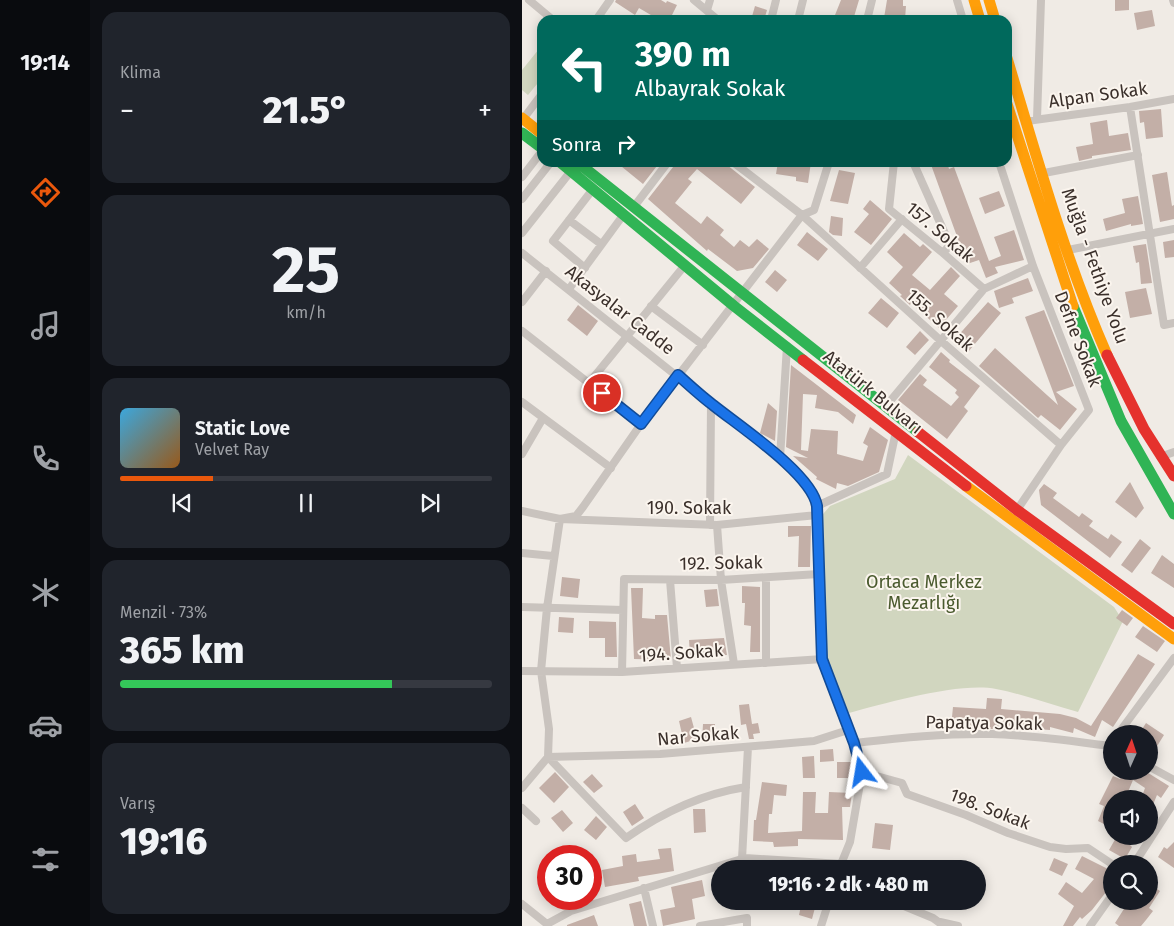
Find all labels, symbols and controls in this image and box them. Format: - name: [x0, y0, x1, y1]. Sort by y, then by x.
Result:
- text: 390 m: [635, 33, 731, 75]
- icon: left: [552, 35, 617, 100]
- text: 19:14: [20, 49, 70, 76]
- text: Klima: [120, 63, 161, 82]
- text: Albayrak Sokak: [635, 75, 785, 102]
- street label: Alpan Sokak: [1047, 77, 1150, 113]
- text: 21.5°: [263, 87, 349, 133]
- text: −: [120, 94, 134, 127]
- text: +: [478, 94, 492, 127]
- icon: right: [612, 130, 640, 158]
- text: Sonra: [552, 133, 602, 156]
- icon: directions: [28, 175, 63, 210]
- street label: Muğla - Fethiye Yolu: [1057, 185, 1133, 347]
- street label: 157. Sokak: [902, 197, 979, 267]
- text: 25: [272, 231, 340, 309]
- street label: Akasyalar Cadde: [561, 260, 679, 360]
- street label: 155. Sokak: [902, 284, 979, 357]
- street label: Defne Sokak: [1050, 288, 1107, 391]
- text: km/h: [286, 303, 326, 322]
- icon: music: [28, 308, 63, 343]
- street label: Atatürk Bulvarı: [819, 345, 927, 439]
- pin: [581, 372, 623, 414]
- icon: arrive: [588, 379, 616, 407]
- text: Static Love: [195, 417, 290, 440]
- text: Velvet Ray: [195, 440, 269, 459]
- icon: phone: [28, 441, 63, 476]
- icon: previous: [168, 489, 196, 517]
- icon: pause: [292, 489, 320, 517]
- icon: next: [416, 489, 444, 517]
- street label: 190. Sokak: [647, 497, 732, 519]
- street label: 192. Sokak: [679, 551, 764, 575]
- park label: Ortaca Merkez Mezarlığı: [866, 571, 982, 614]
- icon: climate: [28, 575, 63, 610]
- text: Menzil · 73%: [120, 603, 207, 622]
- text: 365 km: [120, 627, 244, 673]
- street label: 194. Sokak: [638, 639, 724, 667]
- icon: car: [28, 708, 63, 743]
- street label: Papatya Sokak: [925, 711, 1044, 735]
- street label: Nar Sokak: [656, 721, 741, 751]
- north arrow: [1103, 725, 1158, 780]
- map controls: [1103, 725, 1158, 910]
- position arrow: [835, 745, 887, 797]
- street label: 198. Sokak: [947, 784, 1034, 835]
- button: sound: [1103, 790, 1158, 845]
- text: Varış: [120, 794, 155, 813]
- text: 19:16: [120, 818, 207, 864]
- icon: filters: [28, 842, 63, 877]
- speed limit sign: 30: [537, 845, 602, 910]
- button: search: [1103, 855, 1158, 910]
- text: 19:16 · 2 dk · 480 m: [768, 873, 929, 896]

